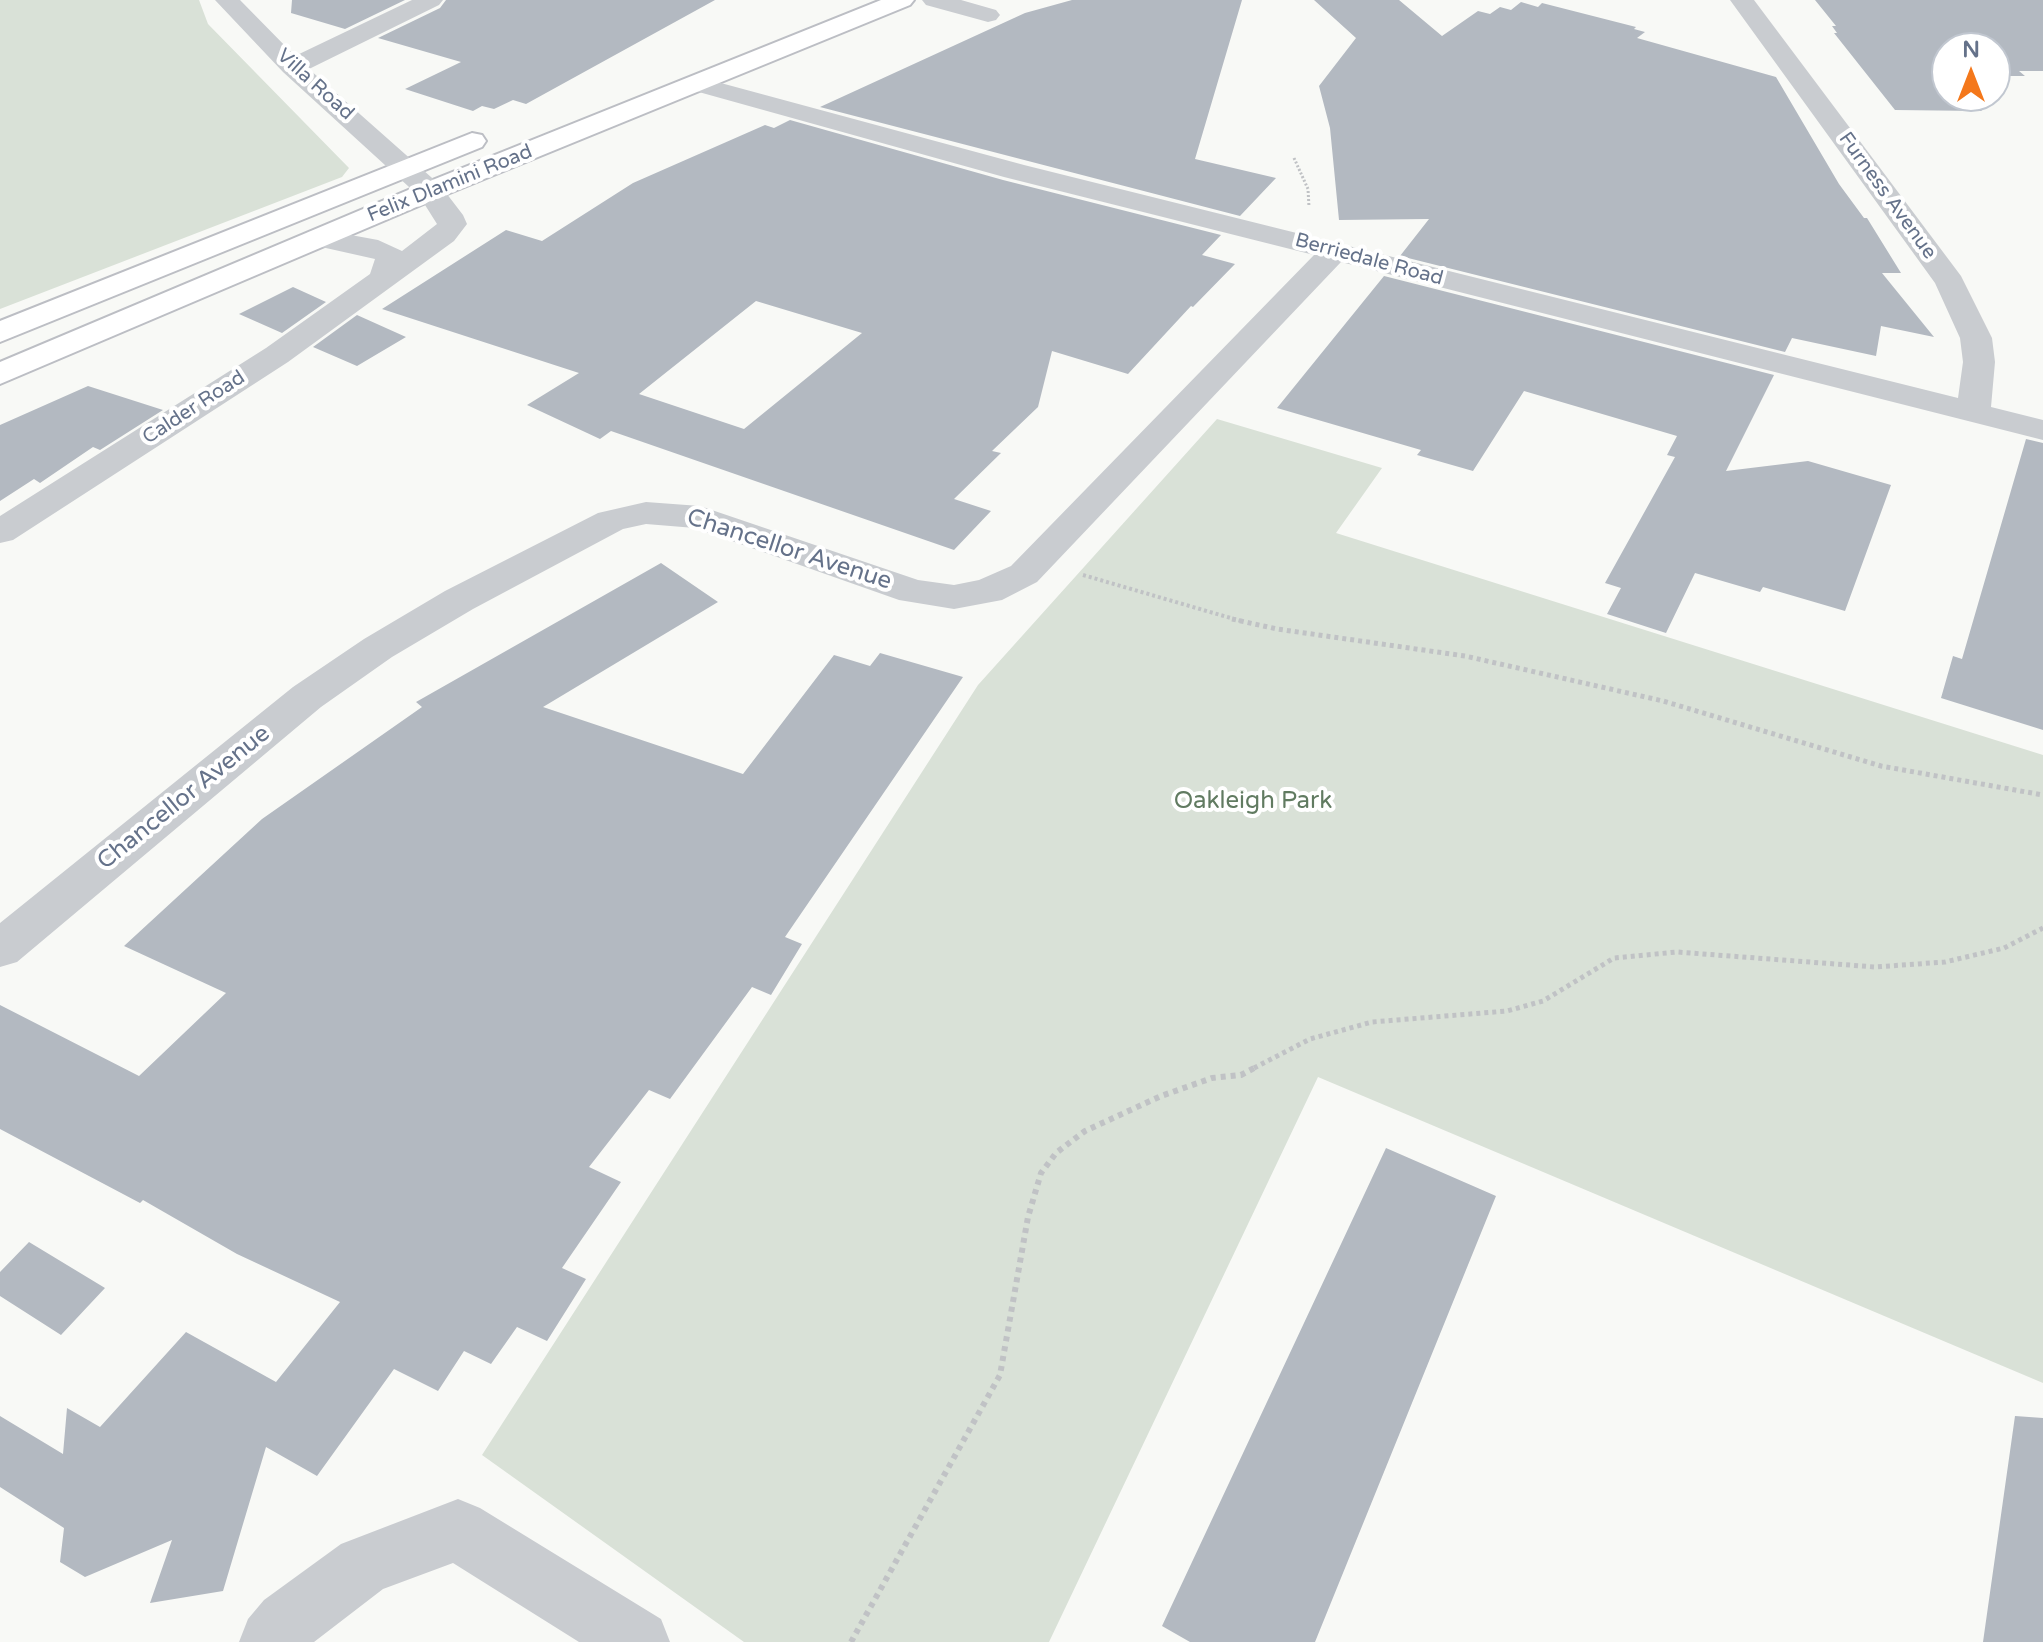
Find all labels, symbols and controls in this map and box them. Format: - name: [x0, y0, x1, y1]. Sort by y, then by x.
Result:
- north arrow: [1931, 32, 2011, 112]
- text: N: [1962, 37, 1980, 63]
- street label: Villa Road: [272, 44, 358, 126]
- street label: Furness Avenue: [1833, 128, 1941, 264]
- street label: Felix Dlamini Road: [364, 140, 536, 228]
- street label: Berriedale Road: [1292, 229, 1446, 291]
- street label: Calder Road: [138, 366, 250, 450]
- street label: Chancellor Avenue: [683, 503, 895, 597]
- street label: Chancellor Avenue: [92, 720, 276, 876]
- park label: Oakleigh Park: [1174, 788, 1332, 816]

